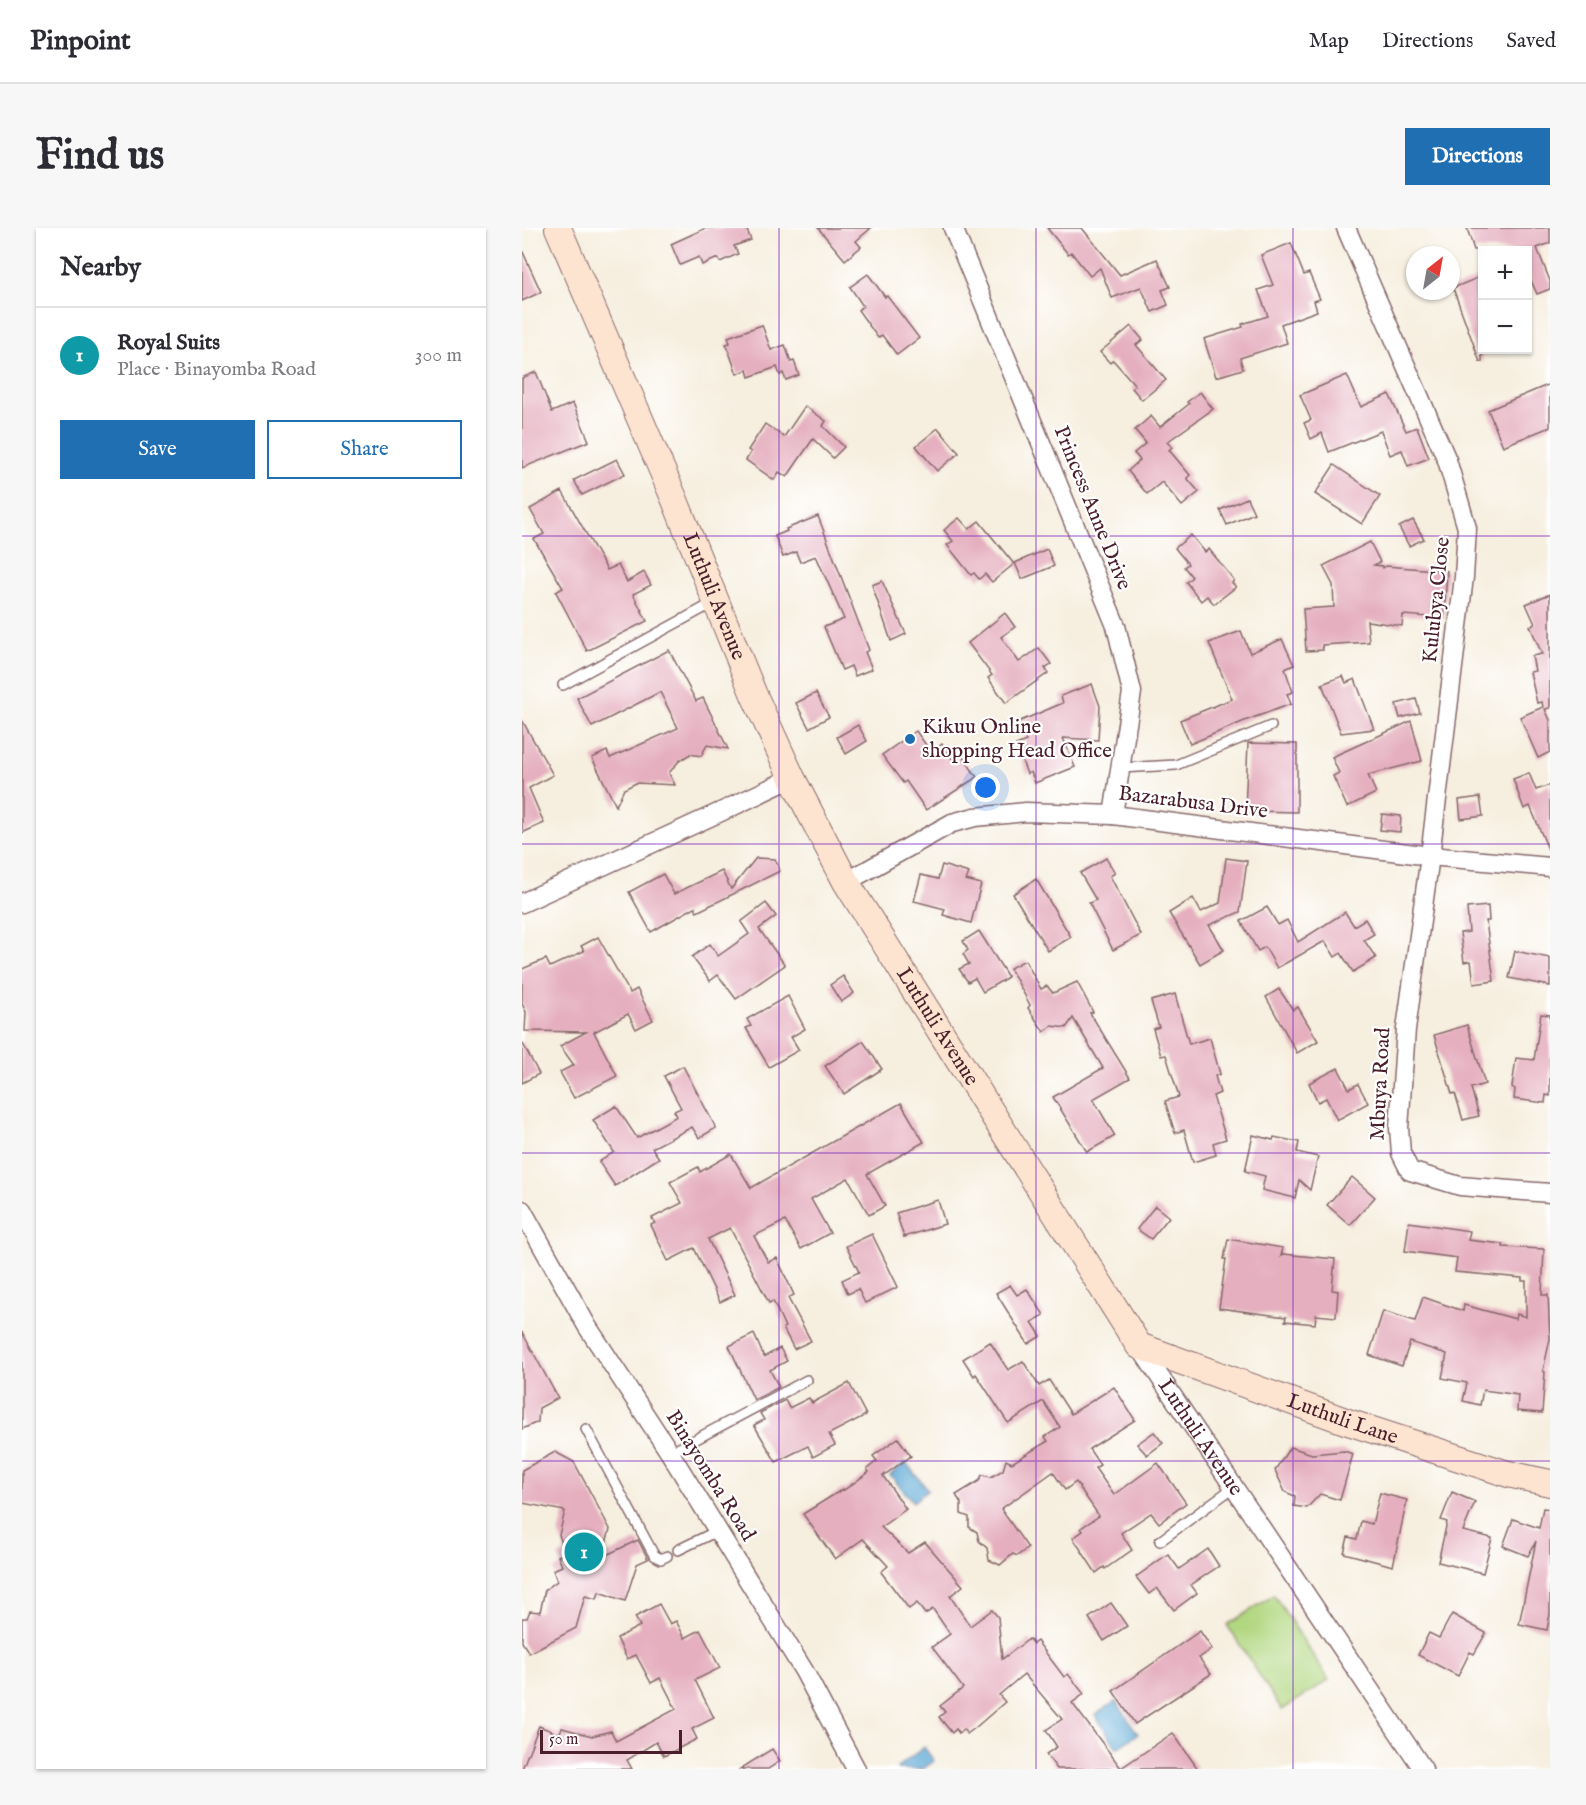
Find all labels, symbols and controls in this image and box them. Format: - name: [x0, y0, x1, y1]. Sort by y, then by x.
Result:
- text: Pinpoint: [30, 24, 131, 59]
- text: Map: [1309, 28, 1349, 55]
- text: Directions: [1382, 28, 1473, 55]
- text: Saved: [1506, 28, 1556, 55]
- button: Directions: [1405, 128, 1550, 185]
- text: Find us: [36, 130, 164, 183]
- north arrow: [1406, 246, 1460, 300]
- map controls: [1478, 246, 1532, 354]
- button: +: [1478, 246, 1532, 300]
- text: Nearby: [60, 251, 141, 284]
- button: −: [1478, 300, 1532, 354]
- text: Royal Suits: [117, 329, 220, 357]
- text: 1: [76, 343, 83, 368]
- text: 300 m: [415, 343, 462, 368]
- text: Place · Binayomba Road: [117, 357, 316, 382]
- button: Save: [60, 420, 255, 479]
- button: Share: [267, 420, 462, 479]
- street label: Princess Anne Drive: [1047, 422, 1137, 594]
- street label: Luthuli Avenue: [676, 529, 752, 664]
- street label: Kulubya Close: [1417, 535, 1457, 664]
- place label: Kikuu Online shopping Head Office: [922, 714, 1112, 765]
- marker: Kikuu Online shopping Head Office: [903, 732, 917, 746]
- your location: [971, 773, 1000, 802]
- street label: Bazarabusa Drive: [1117, 780, 1270, 826]
- street label: Luthuli Avenue: [890, 962, 985, 1091]
- street label: Mbuya Road: [1365, 1026, 1397, 1141]
- street label: Luthuli Avenue: [1151, 1374, 1249, 1501]
- street label: Luthuli Lane: [1283, 1387, 1402, 1451]
- street label: Binayomba Road: [659, 1406, 761, 1547]
- pin: 1: [564, 1530, 604, 1574]
- scale bar: [540, 1727, 682, 1754]
- text: 50 m: [549, 1730, 578, 1750]

